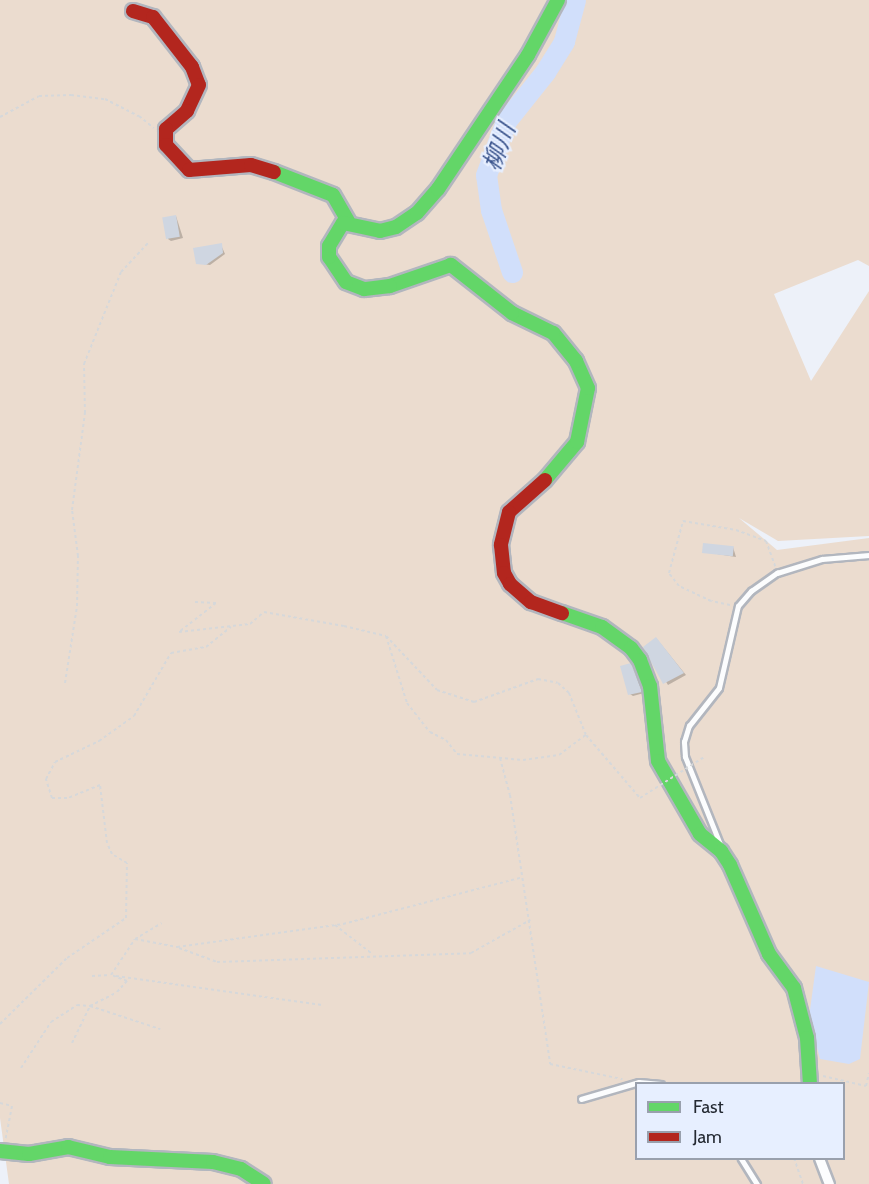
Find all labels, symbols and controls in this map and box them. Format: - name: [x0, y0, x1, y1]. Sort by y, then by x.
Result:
- water label: 柳川: [477, 119, 521, 175]
- legend: [635, 1082, 845, 1160]
- text: Fast: [693, 1096, 724, 1118]
- text: Jam: [693, 1126, 722, 1148]

